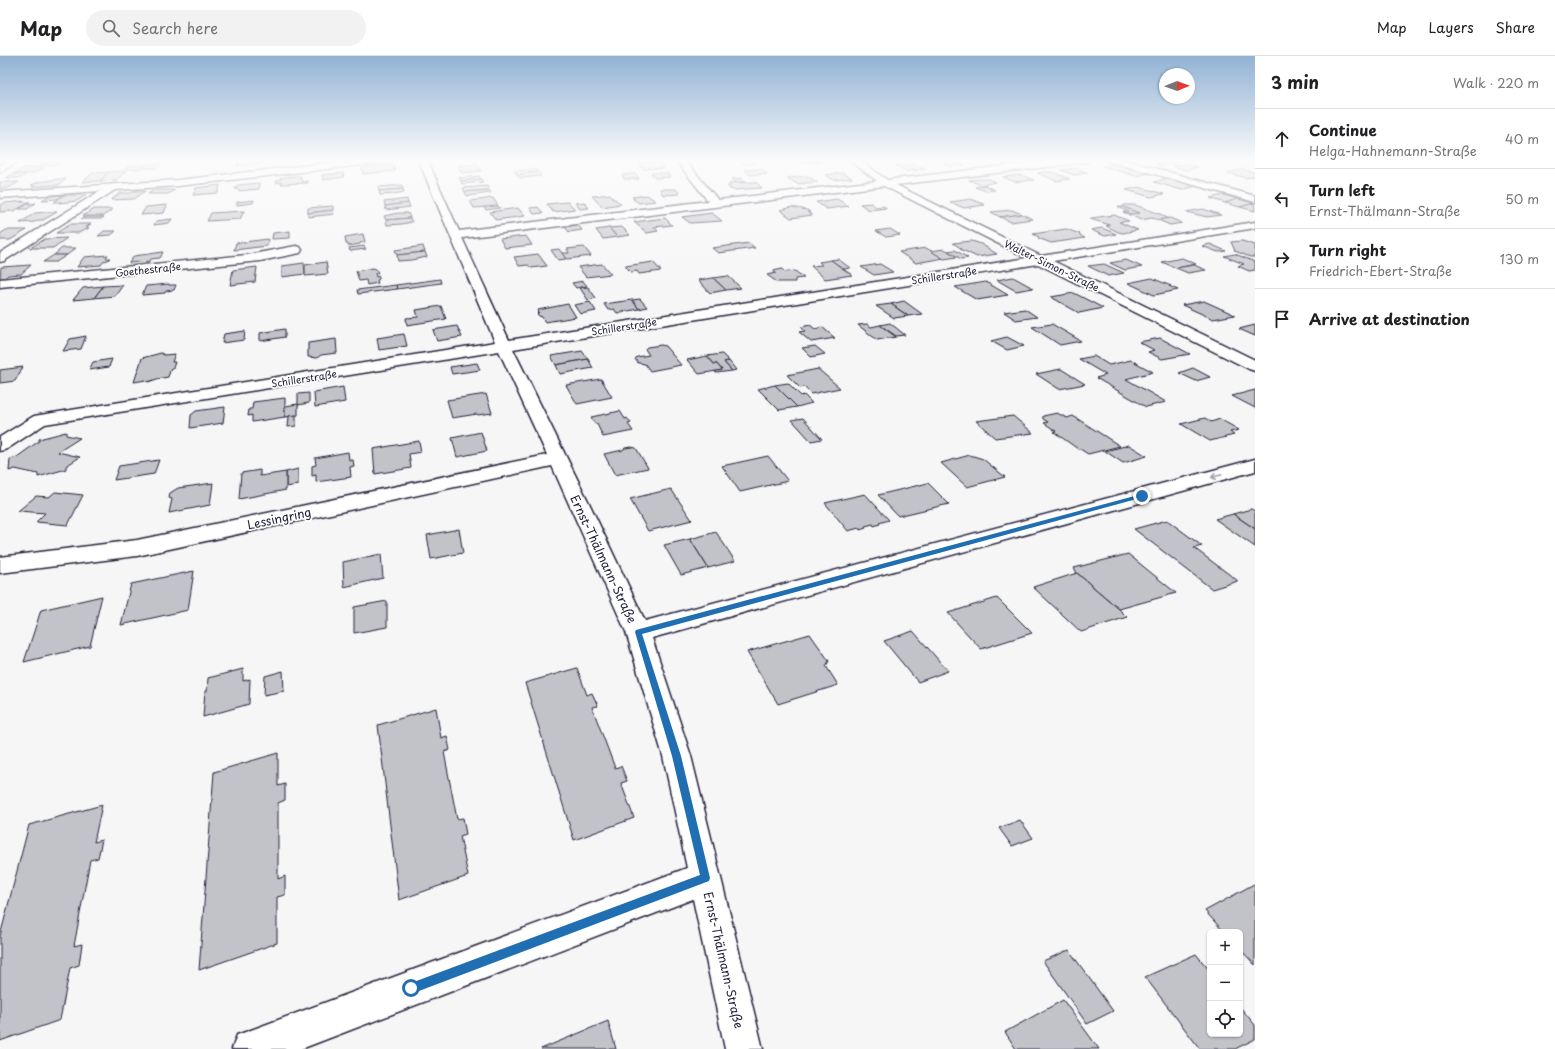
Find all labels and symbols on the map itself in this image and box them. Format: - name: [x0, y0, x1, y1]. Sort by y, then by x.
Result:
- north arrow: [1159, 68, 1195, 104]
- street label: Walter-Simon-Straße: [1002, 235, 1102, 295]
- street label: Goethestraße: [114, 258, 182, 280]
- street label: Schillerstraße: [910, 262, 978, 288]
- street label: Schillerstraße: [590, 313, 658, 339]
- street label: Schillerstraße: [270, 365, 338, 391]
- one-way arrow: [1211, 472, 1224, 480]
- route end: [1133, 487, 1151, 505]
- street label: Ernst-Thälmann-Straße: [566, 492, 642, 626]
- street label: Lessingring: [245, 502, 313, 534]
- street label: Ernst-Thälmann-Straße: [700, 890, 748, 1030]
- route start: [402, 979, 420, 997]

